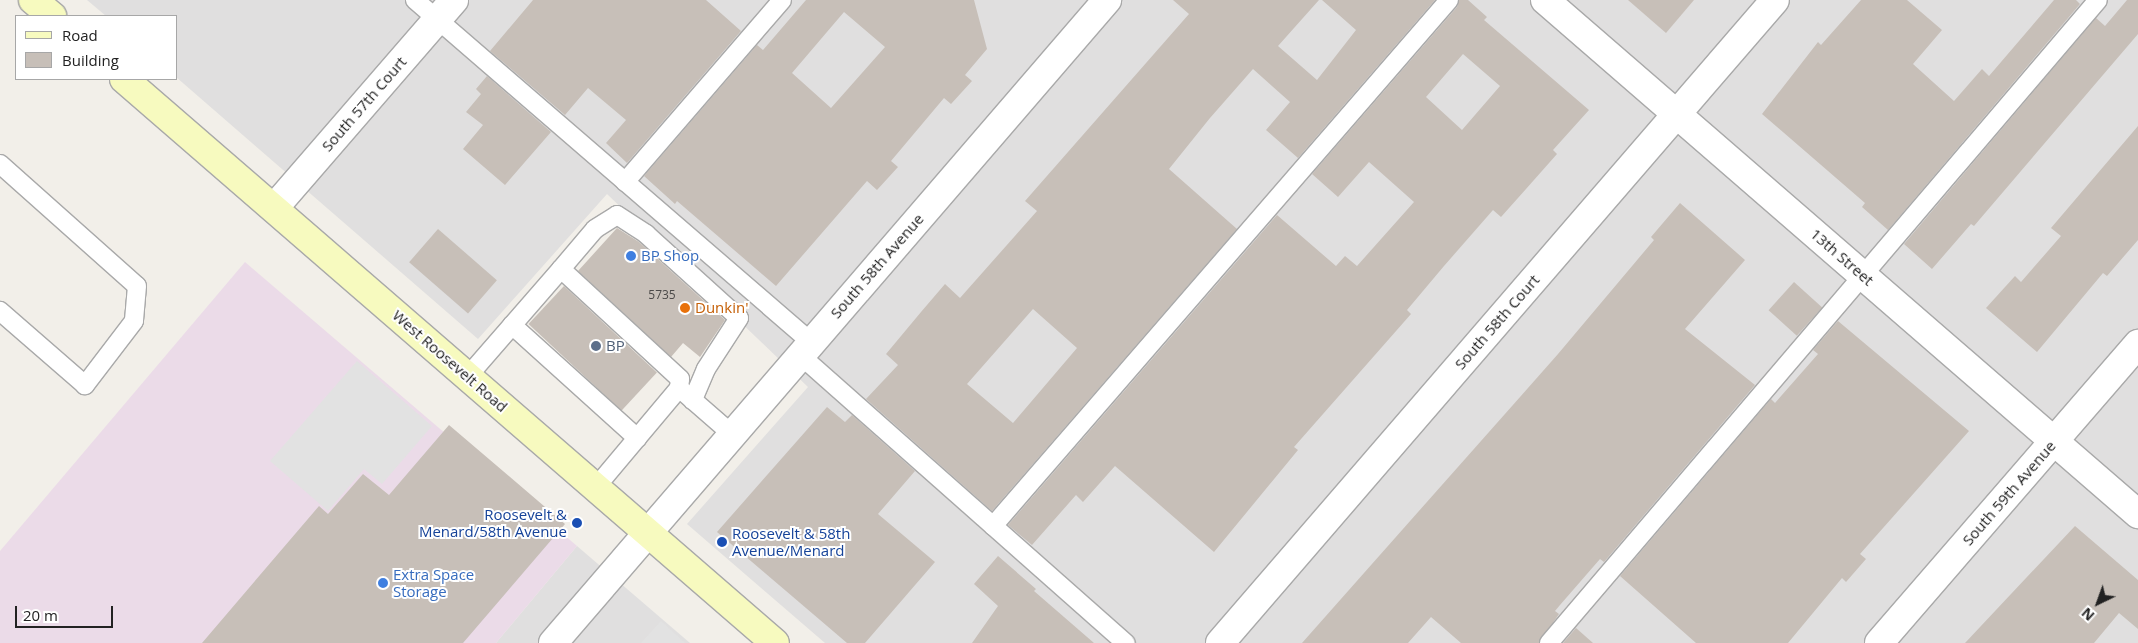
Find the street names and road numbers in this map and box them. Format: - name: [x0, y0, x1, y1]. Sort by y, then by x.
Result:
- street label: South 57th Court: [318, 53, 410, 155]
- street label: South 58th Avenue: [827, 210, 927, 322]
- street label: 13th Street: [1807, 225, 1877, 289]
- street label: South 58th Court: [1451, 271, 1543, 373]
- street label: West Roosevelt Road: [389, 306, 511, 416]
- street label: South 59th Avenue: [1959, 437, 2059, 549]

